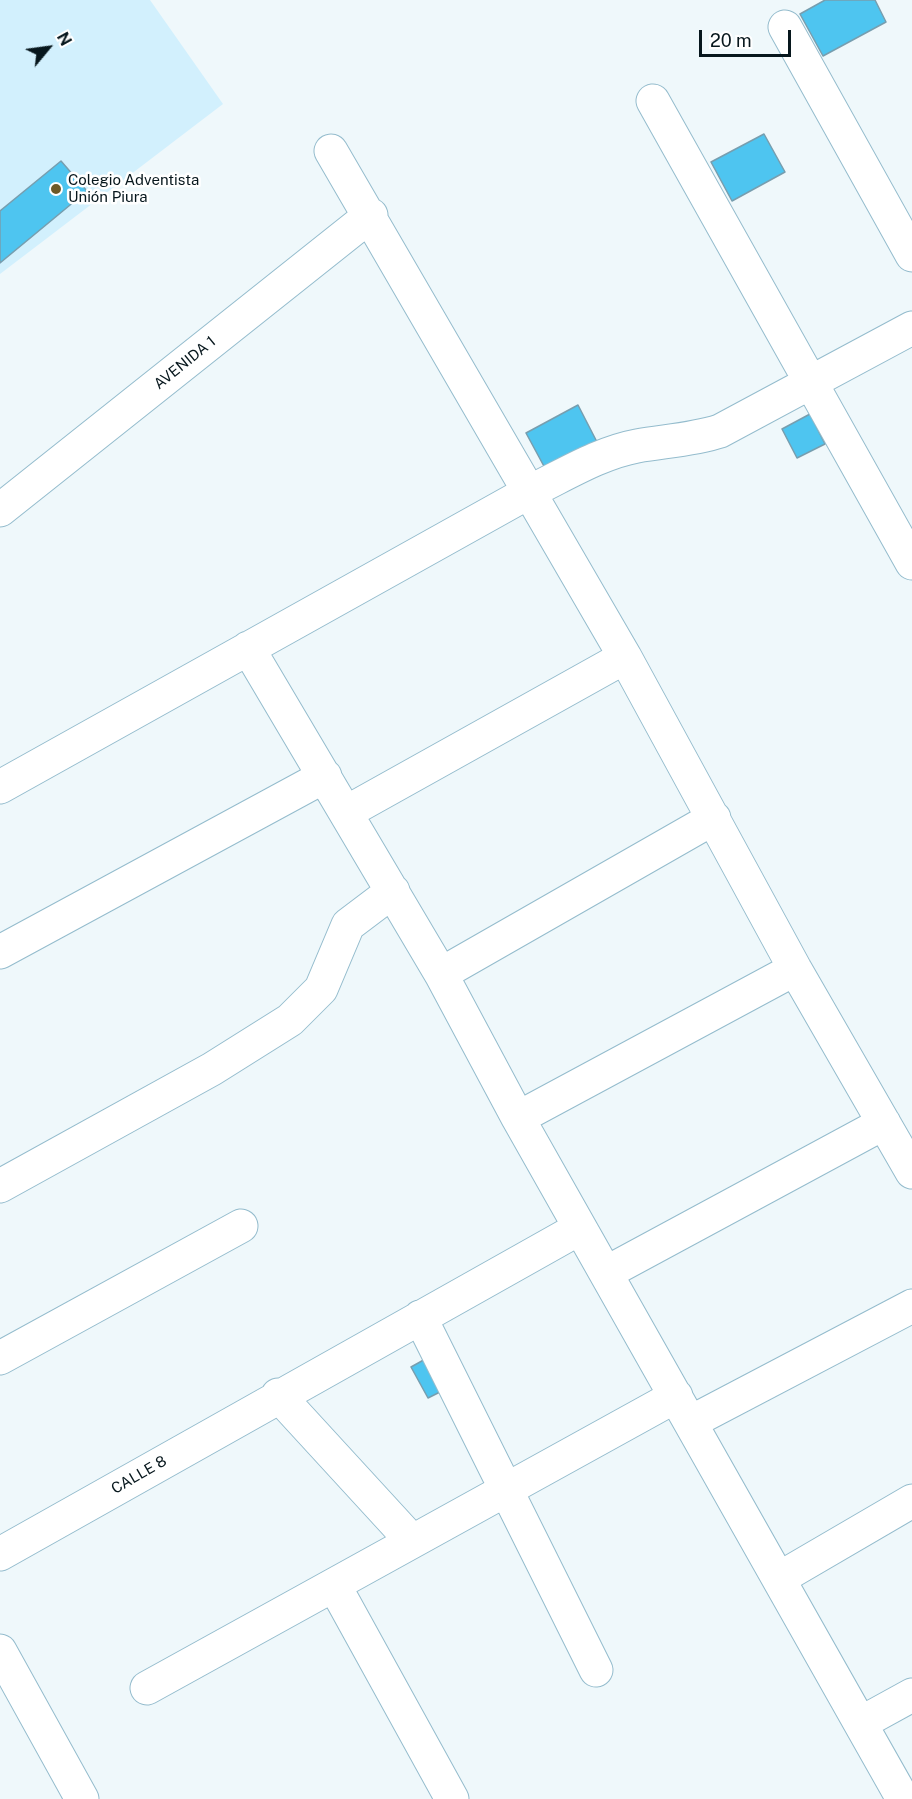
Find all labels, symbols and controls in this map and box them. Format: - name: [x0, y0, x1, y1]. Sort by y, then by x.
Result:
- north arrow: [18, 18, 78, 78]
- scale bar: [702, 18, 794, 56]
- text: N: [53, 29, 76, 49]
- text: 20 m: [710, 30, 752, 51]
- place label: Colegio Adventista Unión Piura: [68, 171, 199, 206]
- marker: Colegio Adventista Unión Piura: [49, 182, 63, 196]
- street label: AVENIDA 1: [150, 333, 220, 393]
- street label: CALLE 8: [108, 1452, 170, 1498]

